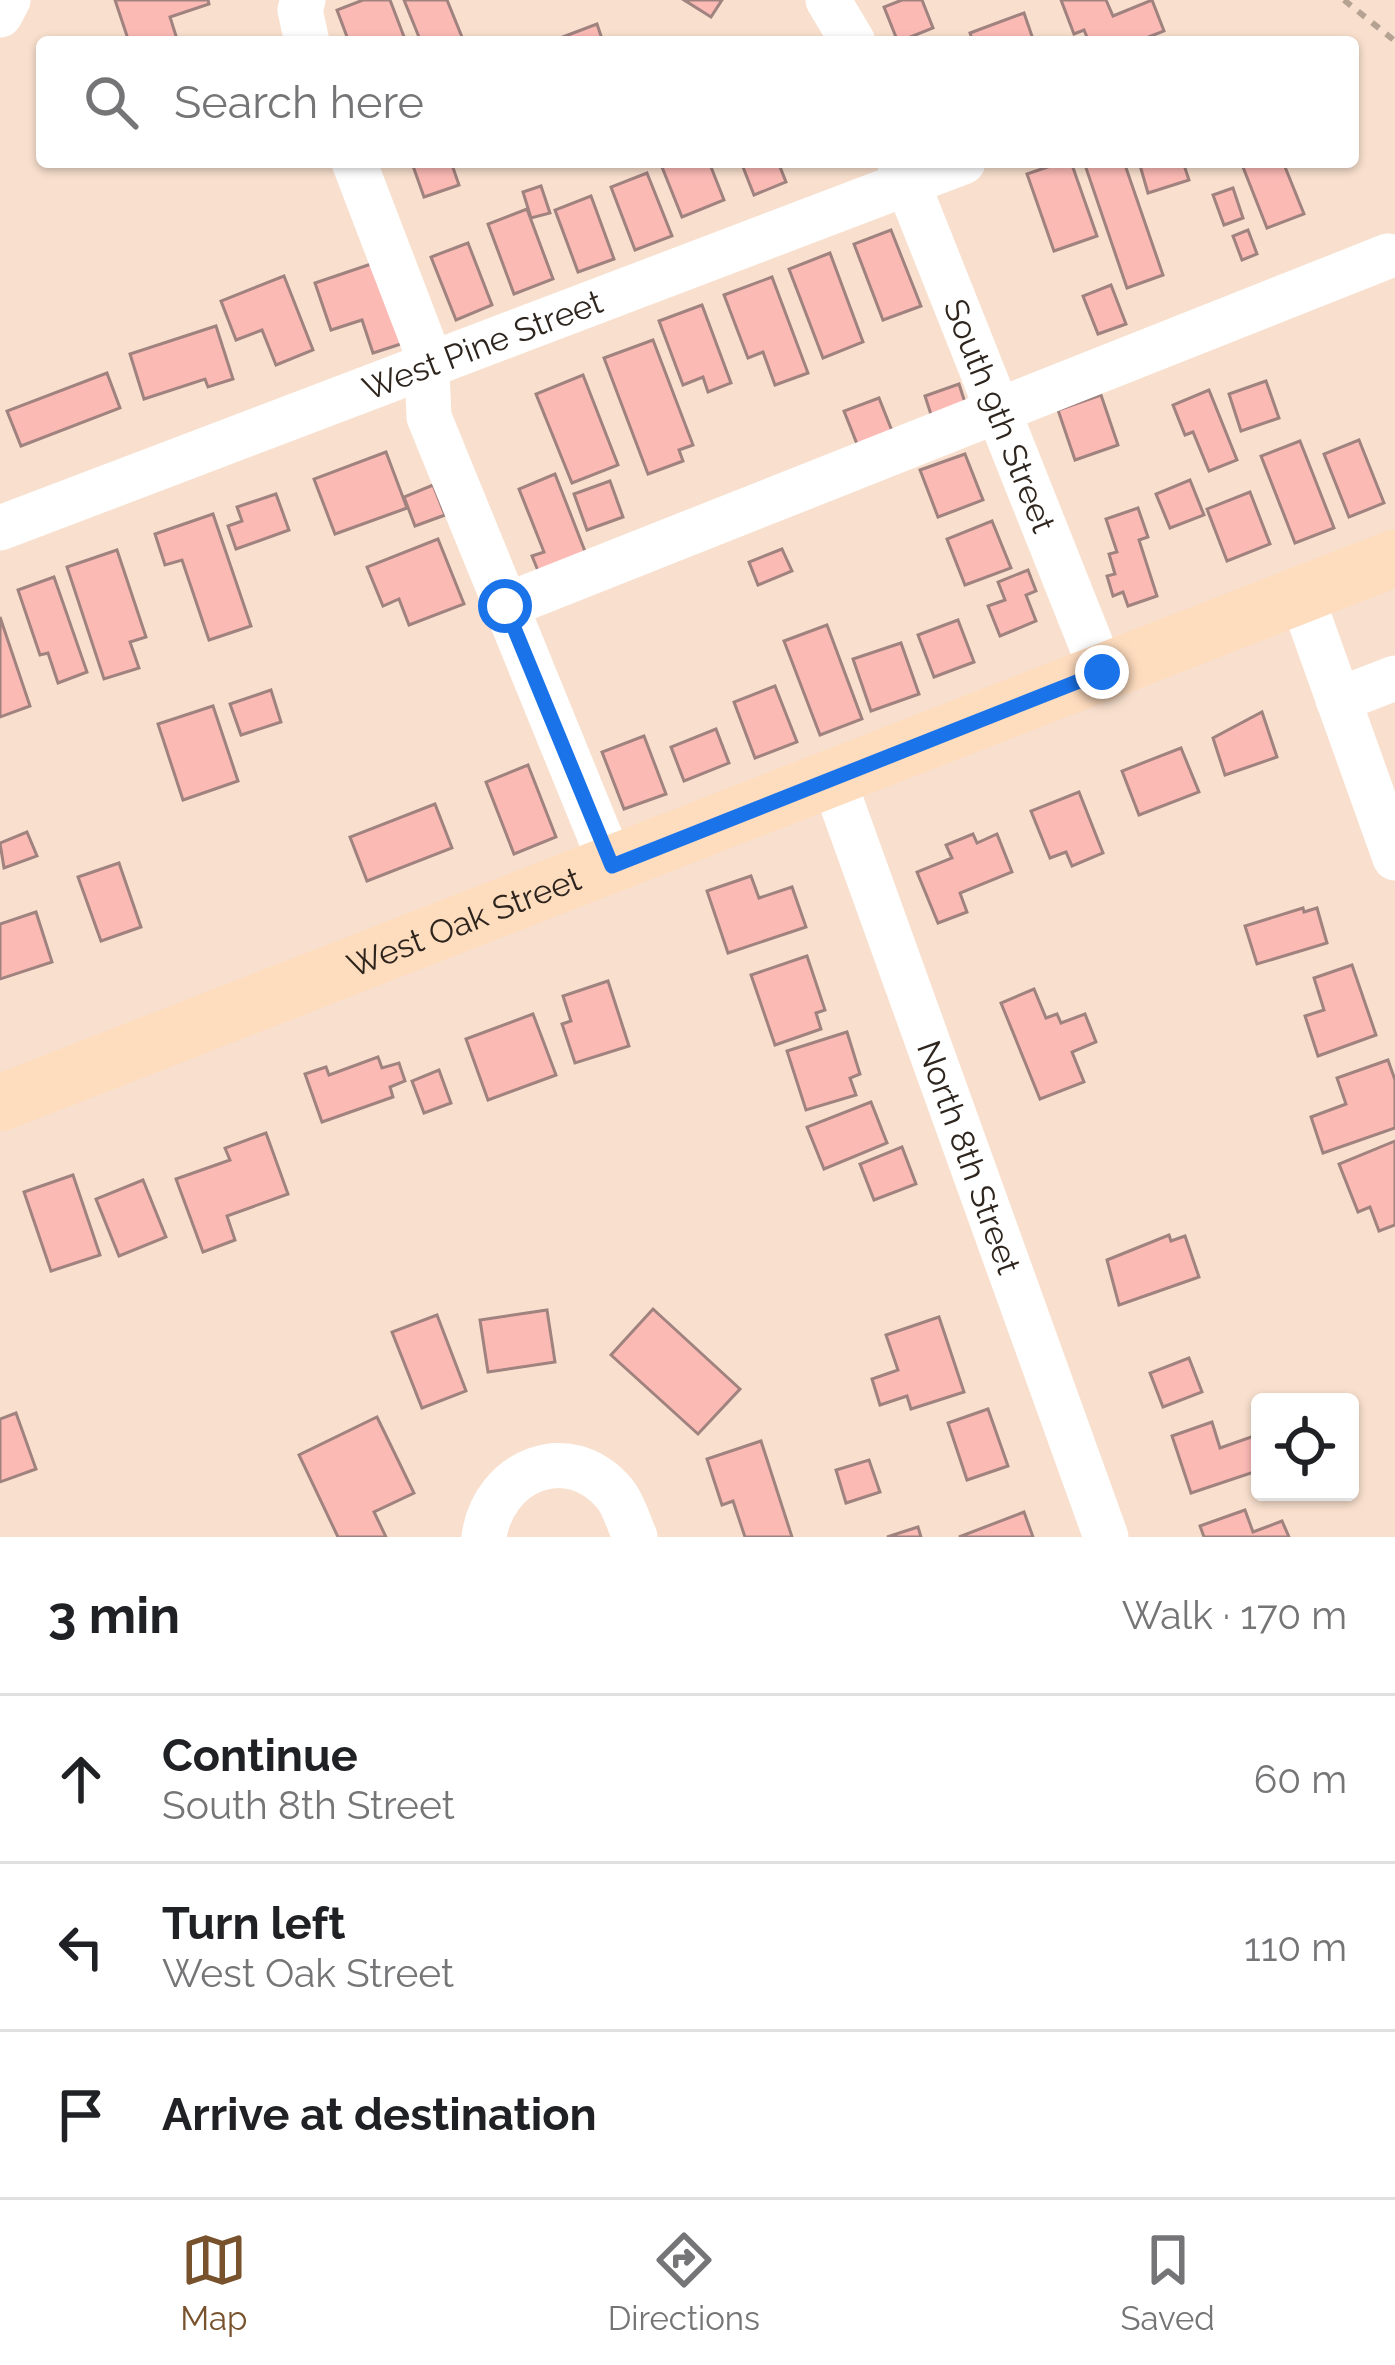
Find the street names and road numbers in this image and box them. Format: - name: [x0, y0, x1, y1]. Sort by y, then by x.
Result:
- street label: West Pine Street: [357, 282, 608, 408]
- street label: South 9th Street: [936, 294, 1063, 538]
- street label: West Oak Street: [342, 859, 586, 985]
- street label: North 8th Street: [909, 1036, 1029, 1279]

